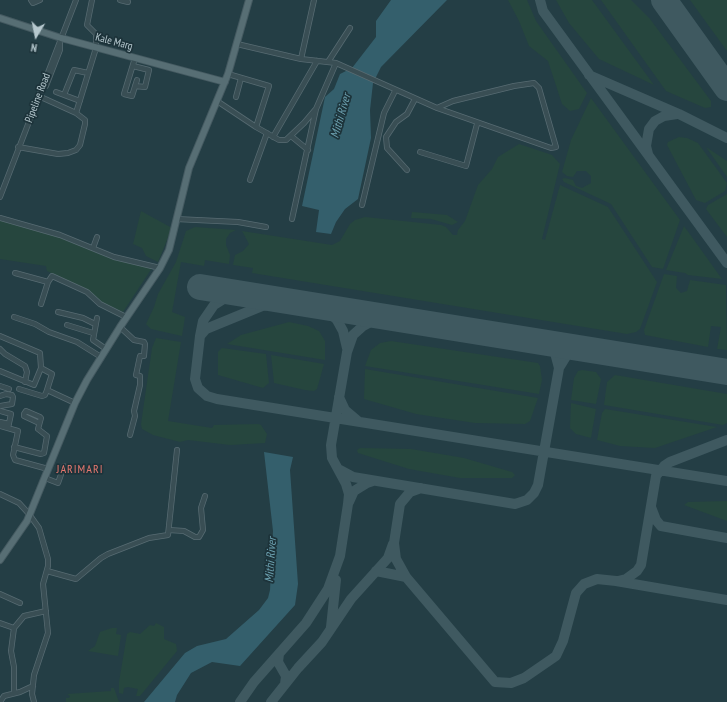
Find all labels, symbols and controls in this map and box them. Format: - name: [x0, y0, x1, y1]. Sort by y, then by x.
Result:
- north arrow: [16, 16, 56, 56]
- street label: Kale Marg: [94, 31, 134, 53]
- text: N: [30, 40, 38, 55]
- street label: Pipeline Road: [23, 71, 53, 125]
- water label: Mithi River: [328, 92, 354, 140]
- district label: JARIMARI: [57, 463, 103, 477]
- water label: Mithi River: [262, 537, 280, 583]

